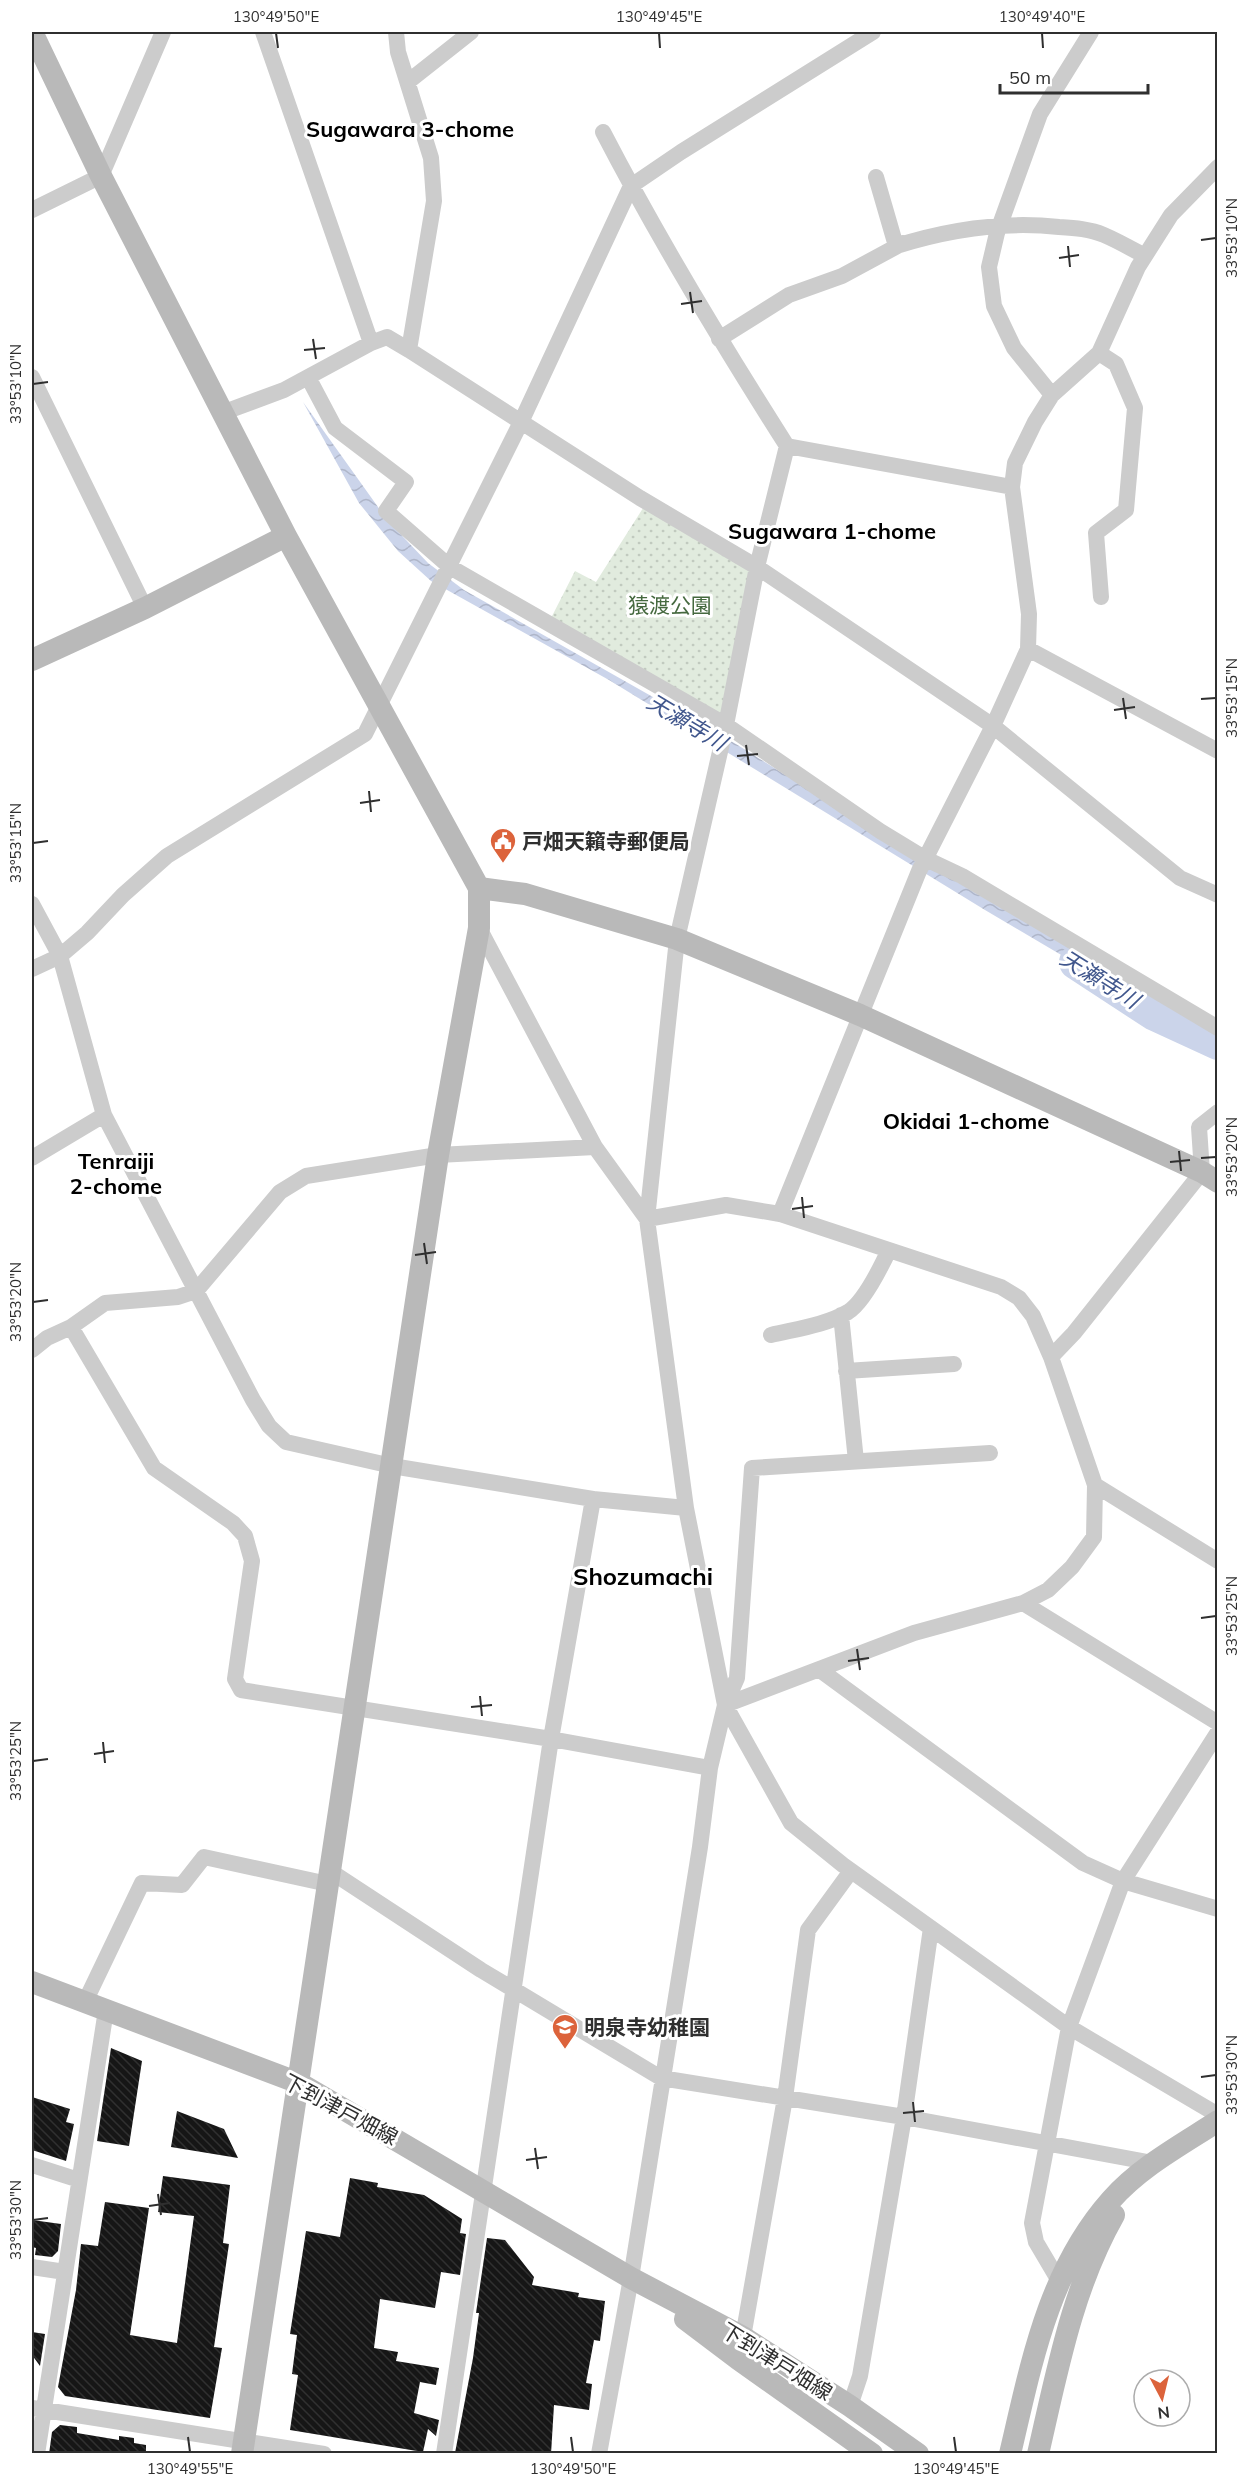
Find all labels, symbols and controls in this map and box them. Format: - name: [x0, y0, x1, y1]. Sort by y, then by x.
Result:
- text: 130°49'50"E: [233, 7, 319, 26]
- text: 130°49'45"E: [616, 7, 702, 26]
- text: 130°49'40"E: [999, 7, 1085, 26]
- scale bar: [1000, 57, 1148, 95]
- text: 50 m: [1009, 66, 1051, 89]
- district label: Sugawara 3-chome: [306, 115, 514, 143]
- text: 33°53'10"N: [1222, 198, 1241, 278]
- text: 33°53'10"N: [6, 344, 25, 424]
- district label: Sugawara 1-chome: [728, 517, 936, 545]
- park label: 猿渡公園: [628, 592, 712, 618]
- text: 33°53'15"N: [1222, 658, 1241, 738]
- water label: 天瀬寺川: [642, 687, 734, 758]
- text: 33°53'15"N: [6, 803, 25, 883]
- public building icon: 戸畑天籟寺郵便局: [488, 826, 518, 864]
- place label: 戸畑天籟寺郵便局: [522, 828, 690, 854]
- water label: 天瀬寺川: [1055, 944, 1146, 1015]
- district label: Okidai 1-chome: [883, 1107, 1049, 1135]
- text: 33°53'20"N: [1222, 1117, 1241, 1197]
- district label: Tenraiji 2-chome: [70, 1147, 162, 1200]
- text: 33°53'20"N: [6, 1262, 25, 1342]
- district label: Shozumachi: [573, 1561, 713, 1591]
- text: 33°53'25"N: [1222, 1576, 1241, 1656]
- text: 33°53'25"N: [6, 1721, 25, 1801]
- school or university icon: 明泉寺幼稚園: [550, 2012, 580, 2050]
- place label: 明泉寺幼稚園: [584, 2014, 710, 2040]
- text: 33°53'30"N: [1222, 2035, 1241, 2115]
- street label: 下到津戸畑線: [279, 2068, 403, 2150]
- text: 33°53'30"N: [6, 2180, 25, 2260]
- street label: 下到津戸畑線: [717, 2317, 837, 2405]
- north arrow: [1132, 2368, 1192, 2428]
- text: N: [1157, 2402, 1171, 2424]
- text: 130°49'55"E: [147, 2459, 233, 2478]
- text: 130°49'50"E: [530, 2459, 616, 2478]
- text: 130°49'45"E: [913, 2459, 999, 2478]

